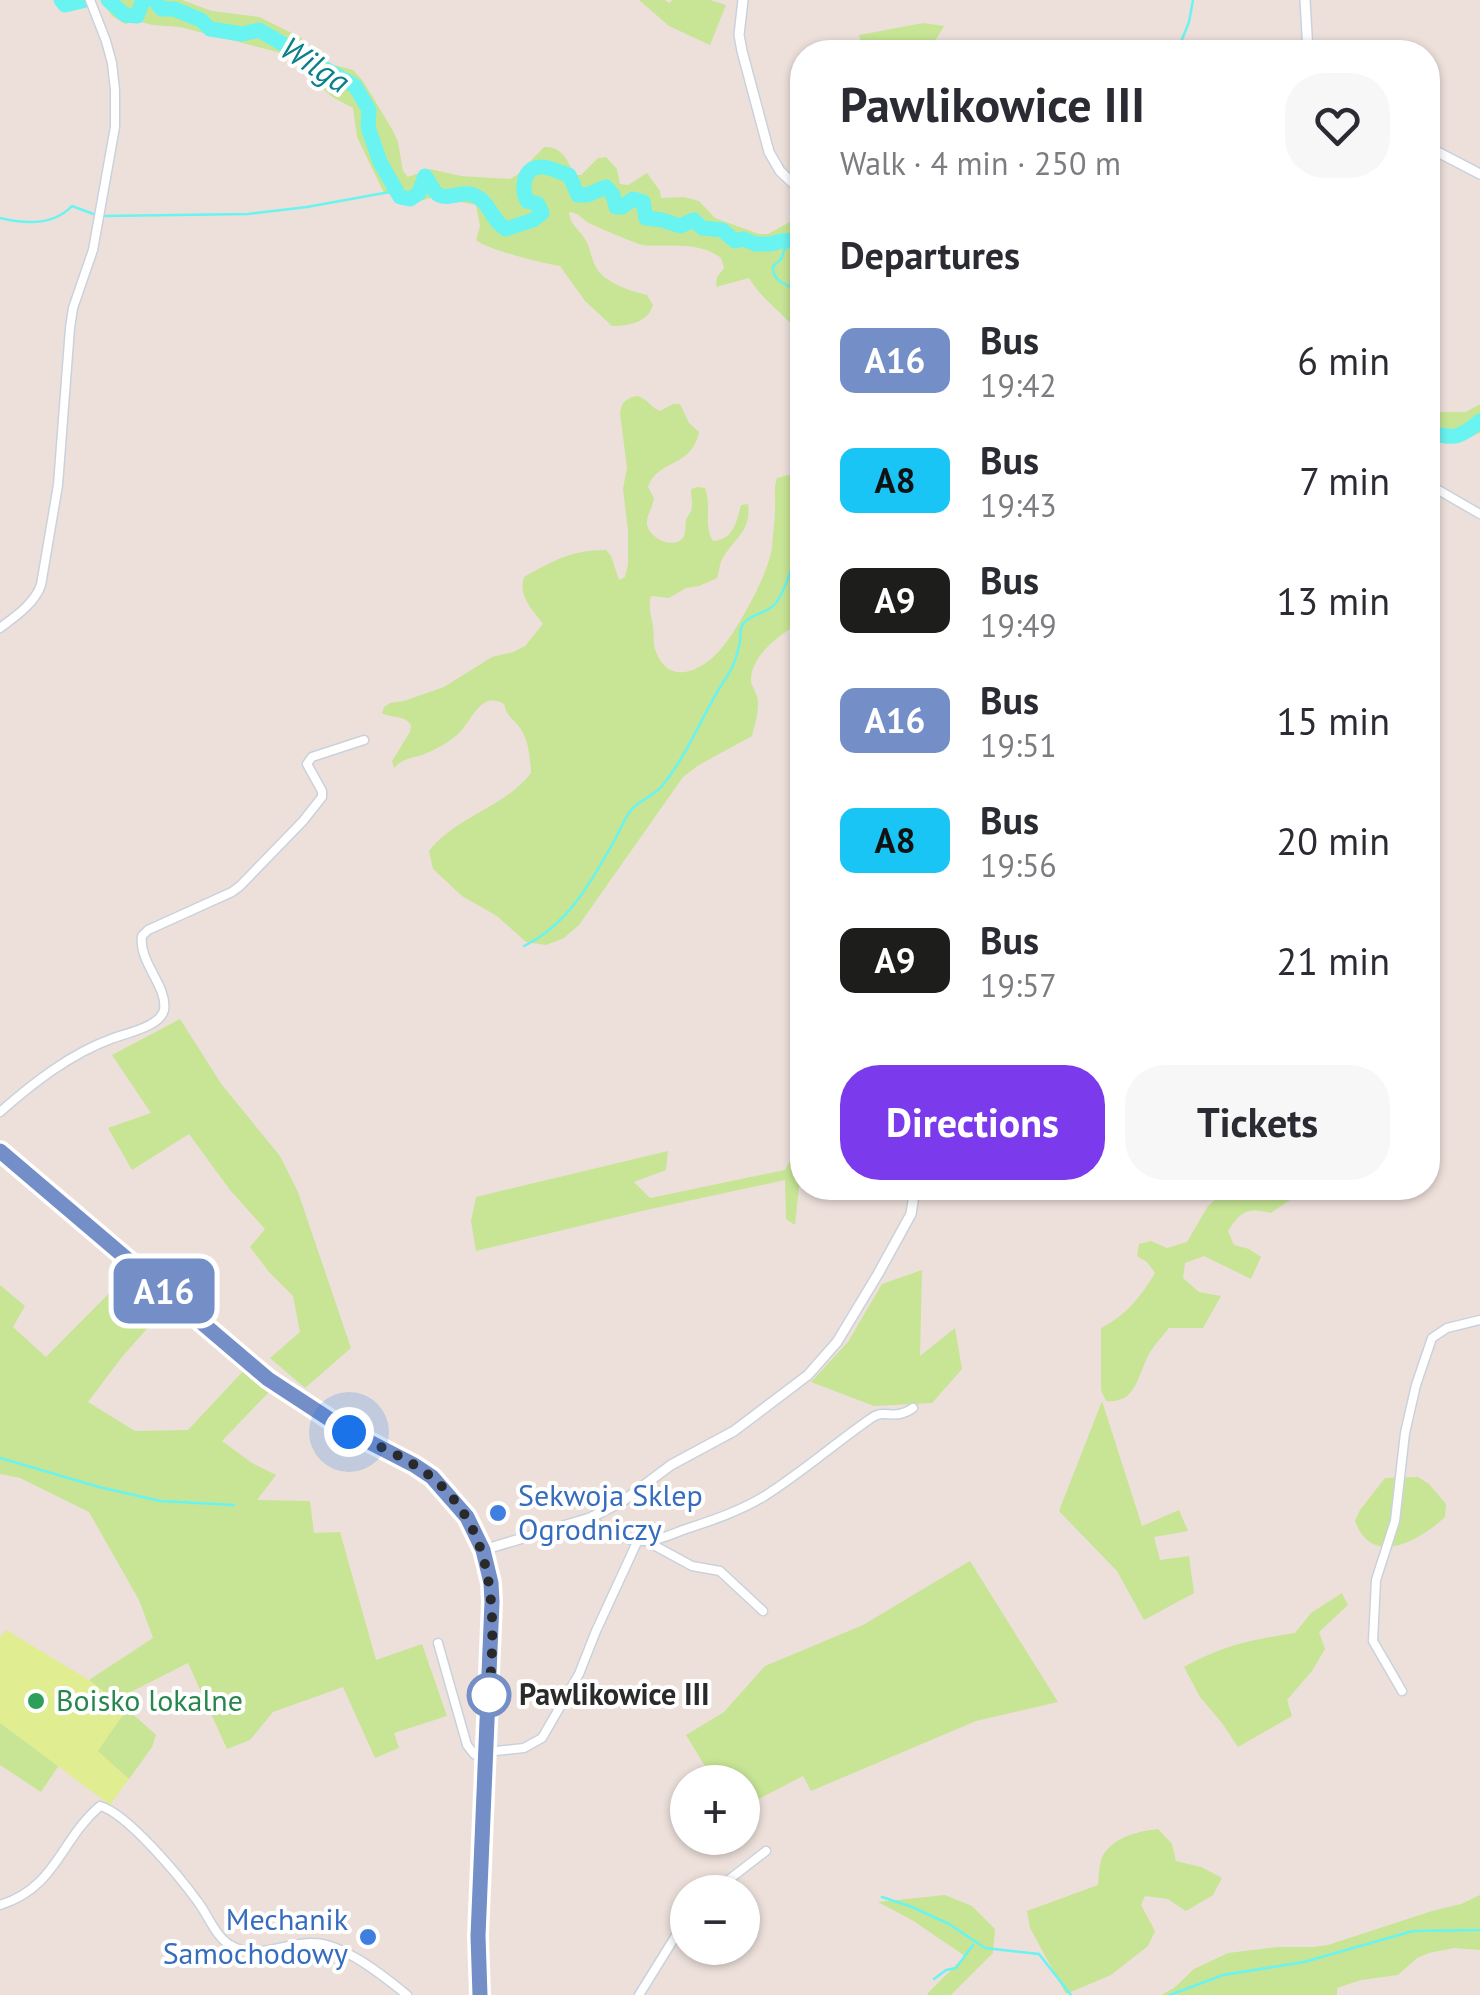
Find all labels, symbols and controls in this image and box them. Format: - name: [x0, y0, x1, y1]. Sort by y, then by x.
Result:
- water label: Wilga: [273, 26, 358, 102]
- text: Pawlikowice III: [840, 73, 1145, 135]
- button: heart: [1285, 73, 1390, 178]
- text: Walk · 4 min · 250 m: [840, 142, 1121, 184]
- text: Departures: [840, 230, 1020, 279]
- text: Bus: [980, 315, 1039, 364]
- text: 6 min: [1297, 336, 1390, 385]
- text: A16: [865, 337, 925, 383]
- text: 19:42: [980, 364, 1057, 406]
- text: Bus: [980, 435, 1039, 484]
- text: 7 min: [1299, 456, 1390, 505]
- text: A8: [874, 457, 916, 503]
- text: 19:43: [980, 484, 1057, 526]
- text: Bus: [980, 555, 1039, 604]
- text: 13 min: [1277, 576, 1390, 625]
- text: A9: [874, 577, 916, 623]
- text: 19:49: [980, 604, 1057, 646]
- text: Bus: [980, 675, 1039, 724]
- text: 15 min: [1277, 696, 1390, 745]
- text: A16: [865, 697, 925, 743]
- text: 19:51: [980, 724, 1057, 766]
- text: Bus: [980, 795, 1039, 844]
- text: 20 min: [1277, 816, 1390, 865]
- text: A8: [874, 817, 916, 863]
- text: 19:56: [980, 844, 1057, 886]
- text: Bus: [980, 915, 1039, 964]
- text: 21 min: [1277, 936, 1390, 985]
- text: A9: [874, 937, 916, 983]
- text: 19:57: [980, 964, 1057, 1006]
- button: Directions: [840, 1065, 1105, 1180]
- button: Tickets: [1125, 1065, 1390, 1180]
- line badge: A16: [106, 1258, 222, 1324]
- text: A16: [134, 1268, 194, 1314]
- your location: [324, 1407, 374, 1457]
- place label: Sekwoja Sklep Ogrodniczy: [518, 1475, 703, 1548]
- marker: Sekwoja Sklep Ogrodniczy: [487, 1502, 509, 1524]
- marker: Pawlikowice III: [468, 1674, 510, 1716]
- place label: Pawlikowice III: [519, 1674, 710, 1713]
- place label: Boisko lokalne: [56, 1680, 243, 1719]
- marker: Boisko lokalne: [25, 1690, 47, 1712]
- map controls: [670, 1765, 760, 1965]
- button: +: [670, 1765, 760, 1855]
- button: −: [670, 1875, 760, 1965]
- place label: Mechanik Samochodowy: [163, 1899, 349, 1972]
- marker: Mechanik Samochodowy: [357, 1926, 379, 1948]

